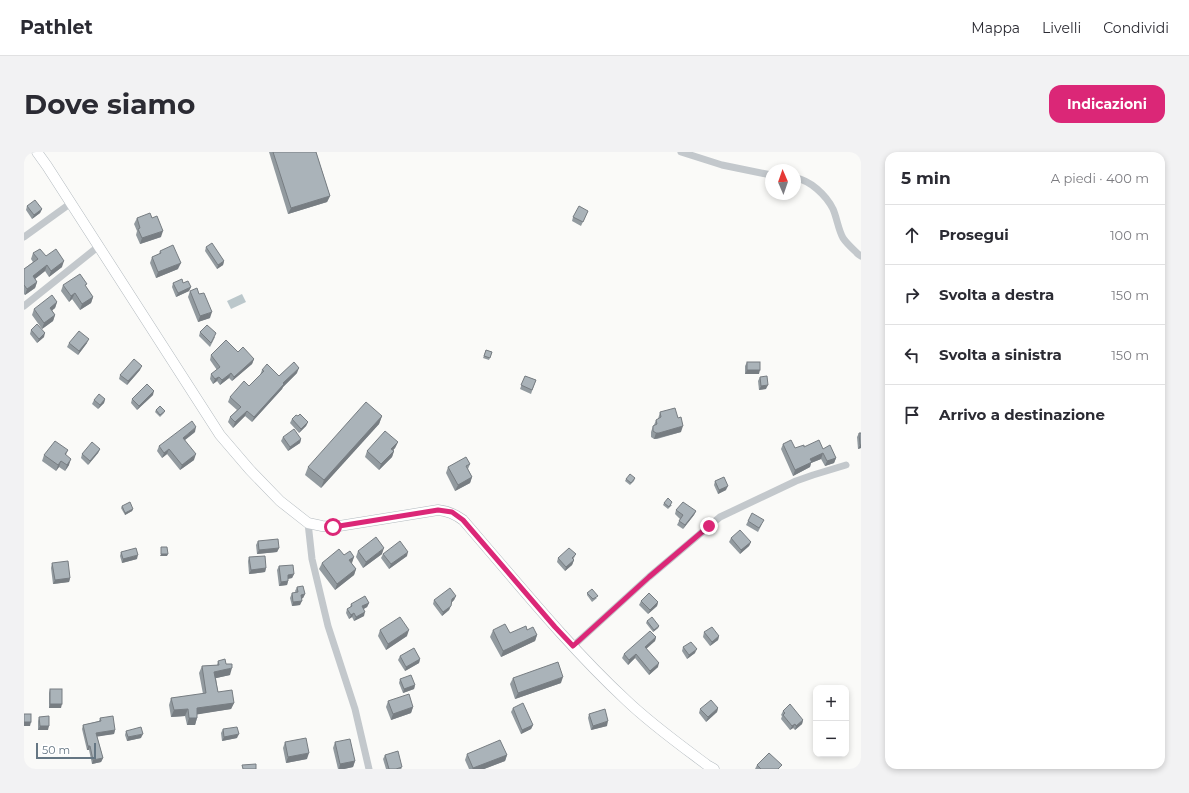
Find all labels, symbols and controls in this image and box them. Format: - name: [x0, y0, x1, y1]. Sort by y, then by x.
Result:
- text: Pathlet: [20, 16, 93, 39]
- text: Mappa: [971, 19, 1020, 37]
- text: Livelli: [1042, 19, 1081, 37]
- text: Condividi: [1103, 19, 1169, 37]
- button: Indicazioni: [1049, 85, 1165, 123]
- text: Dove siamo: [24, 87, 195, 121]
- north arrow: [765, 164, 801, 200]
- text: 5 min: [901, 168, 951, 188]
- text: A piedi · 400 m: [1051, 170, 1149, 186]
- icon: ahead: [901, 224, 923, 246]
- text: Prosegui: [939, 225, 1009, 244]
- text: 100 m: [1110, 227, 1149, 243]
- icon: right: [901, 284, 923, 306]
- text: Svolta a destra: [939, 285, 1054, 304]
- text: 150 m: [1111, 287, 1149, 303]
- icon: left: [901, 344, 923, 366]
- text: Svolta a sinistra: [939, 345, 1062, 364]
- text: 150 m: [1111, 347, 1149, 363]
- icon: arrive: [901, 404, 923, 426]
- text: Arrivo a destinazione: [939, 405, 1105, 424]
- route end: [700, 517, 718, 535]
- route start: [324, 518, 342, 536]
- map controls: [813, 685, 849, 757]
- button: +: [813, 685, 849, 721]
- button: −: [813, 721, 849, 757]
- scale bar: [36, 741, 96, 760]
- text: 50 m: [42, 743, 70, 757]

